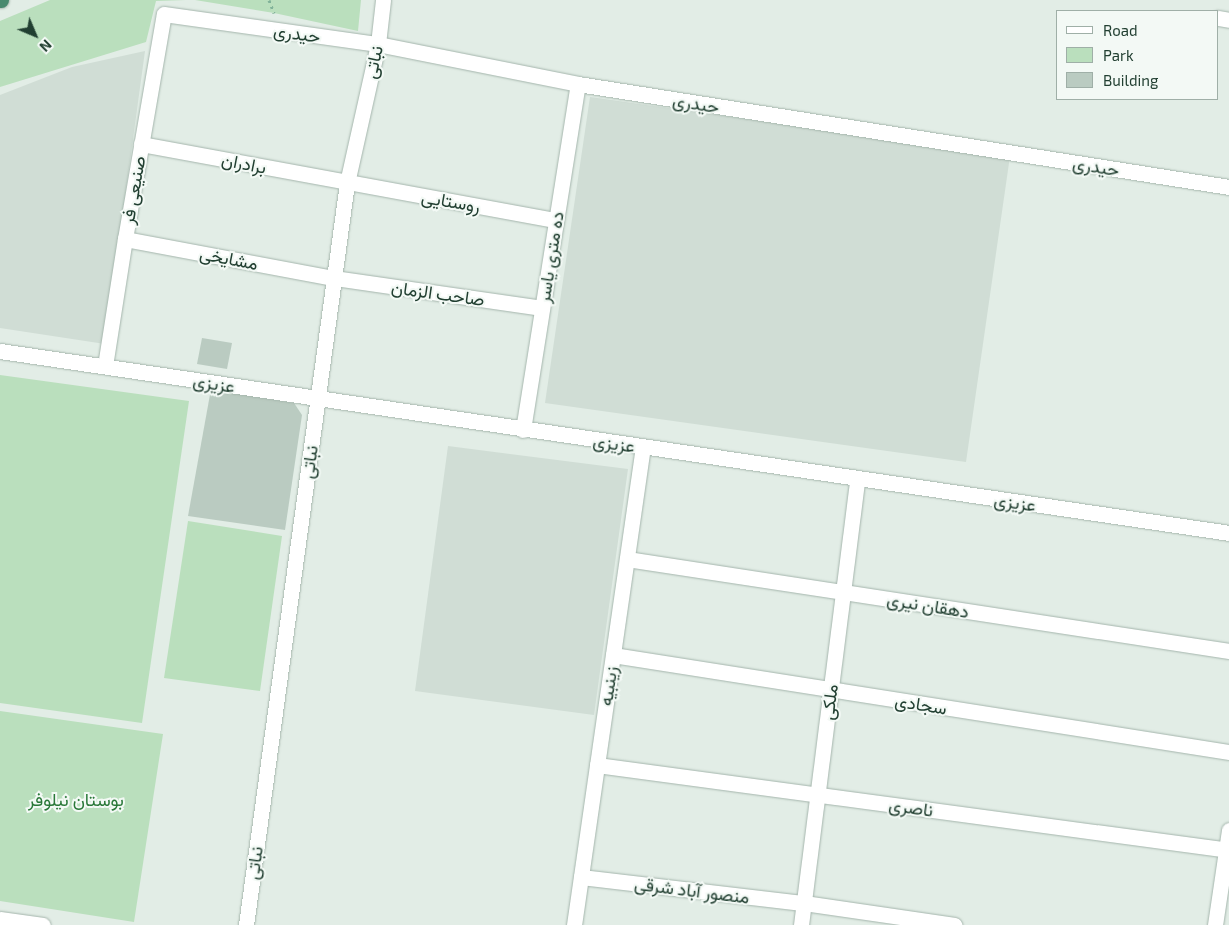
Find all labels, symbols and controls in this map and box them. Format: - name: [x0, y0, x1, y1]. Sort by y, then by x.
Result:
- north arrow: [10, 10, 60, 60]
- legend: [1056, 10, 1219, 100]
- street label: حیدری: [272, 19, 322, 47]
- text: Road: [1103, 21, 1138, 39]
- text: N: [36, 36, 56, 56]
- street label: نباتی: [359, 43, 387, 81]
- text: Park: [1103, 46, 1134, 64]
- text: Building: [1103, 71, 1158, 89]
- street label: حیدری: [671, 89, 721, 117]
- street label: برادران: [220, 148, 268, 178]
- street label: حیدری: [1071, 152, 1121, 180]
- street label: صنیعی فر: [116, 154, 150, 226]
- street label: روستایی: [420, 185, 482, 217]
- street label: ده متری یاسر: [532, 210, 568, 304]
- street label: مشایخی: [198, 242, 260, 274]
- street label: صاحب الزمان: [390, 276, 486, 310]
- street label: عزیزی: [191, 369, 237, 397]
- street label: عزیزی: [592, 429, 636, 457]
- street label: نباتی: [296, 444, 322, 480]
- street label: عزیزی: [993, 488, 1037, 516]
- street label: دهقان نیری: [885, 588, 971, 622]
- street label: زینبیه: [595, 665, 621, 707]
- street label: ملکی: [816, 683, 842, 721]
- street label: سجادی: [893, 689, 949, 719]
- park label: بوستان نیلوفر: [28, 788, 124, 810]
- street label: ناصری: [887, 793, 935, 821]
- street label: نباتی: [241, 845, 267, 881]
- street label: منصور آباد شرقی: [633, 872, 751, 908]

